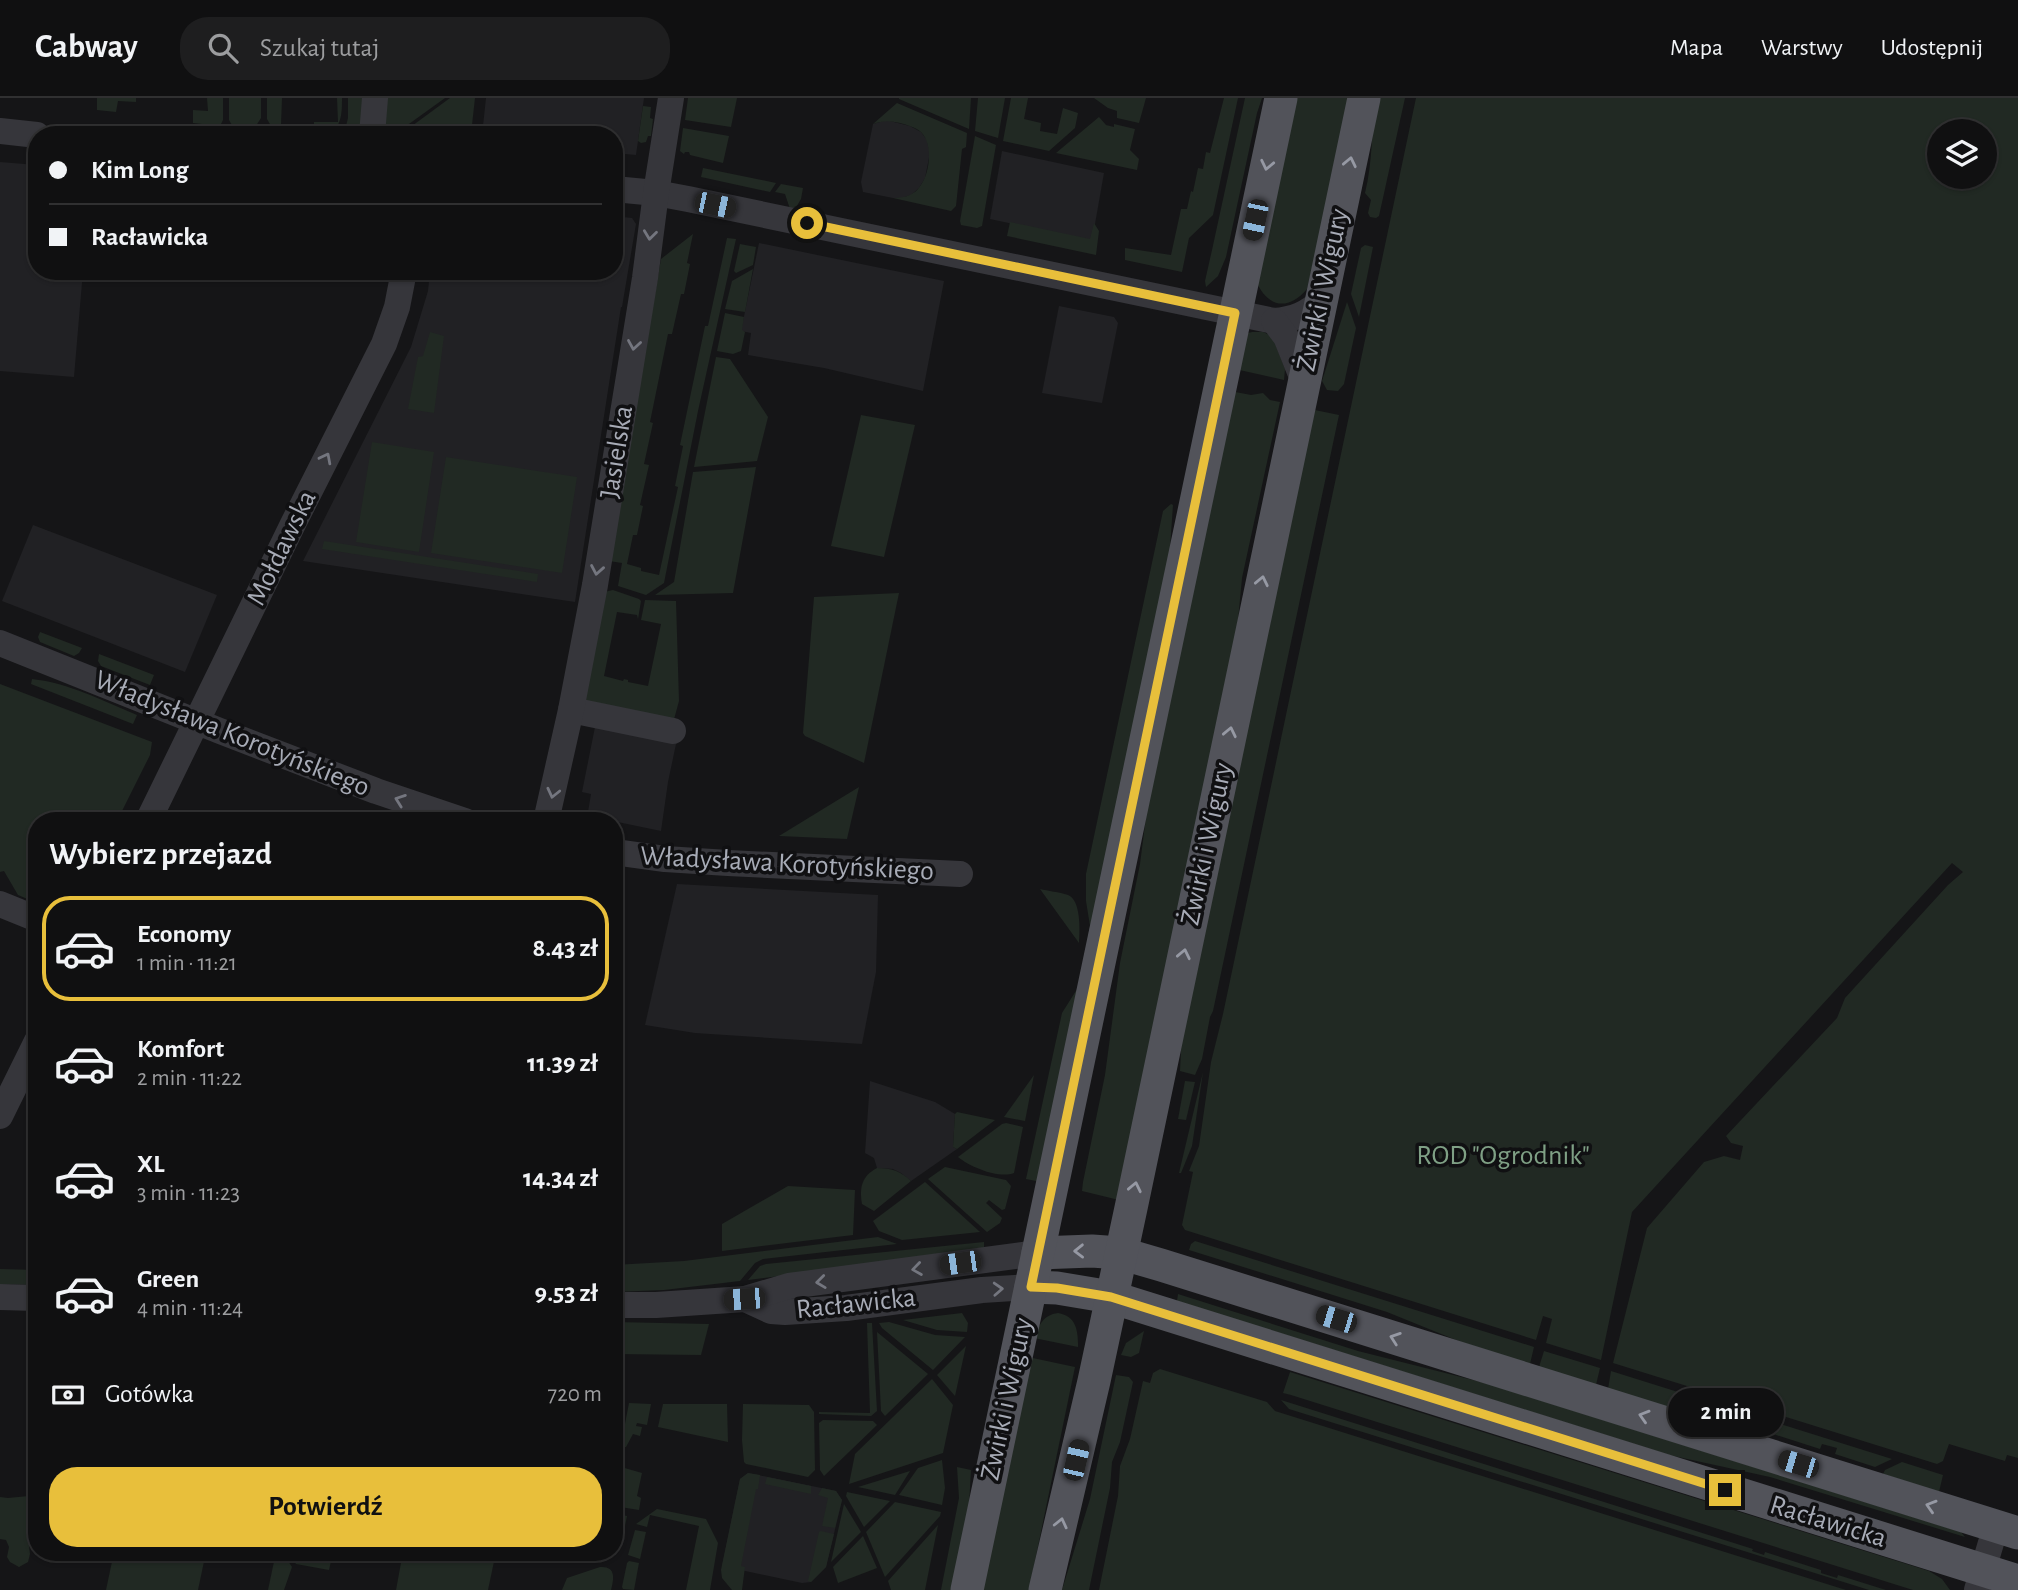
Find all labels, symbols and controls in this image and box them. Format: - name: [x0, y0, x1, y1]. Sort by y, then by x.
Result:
- search box: [180, 17, 670, 80]
- icon: search: [204, 29, 242, 67]
- text: Cabway: [35, 31, 138, 64]
- text: Szukaj tutaj: [260, 35, 379, 61]
- text: Mapa: [1670, 36, 1723, 60]
- text: Warstwy: [1761, 36, 1843, 60]
- text: Udostępnij: [1881, 36, 1983, 60]
- map controls: [1927, 119, 1997, 189]
- button: layers: [1927, 119, 1997, 189]
- one-way arrow: [1342, 156, 1357, 168]
- text: Kim Long: [91, 157, 188, 183]
- one-way arrow: [1260, 159, 1275, 171]
- car: [693, 190, 738, 220]
- car: [1241, 197, 1270, 243]
- street label: Żwirki i Wigury: [1290, 206, 1354, 374]
- route start: [791, 207, 823, 239]
- text: Racławicka: [91, 224, 208, 250]
- one-way arrow: [643, 230, 658, 241]
- one-way arrow: [627, 339, 642, 351]
- street label: Jasielska: [596, 404, 638, 500]
- one-way arrow: [318, 453, 332, 465]
- street label: Mołdawska: [242, 486, 322, 610]
- one-way arrow: [590, 564, 605, 575]
- one-way arrow: [1254, 575, 1269, 587]
- street label: Władysława Korotyńskiego: [90, 666, 374, 802]
- one-way arrow: [1222, 726, 1237, 738]
- street label: Żwirki i Wigury: [1174, 760, 1238, 928]
- one-way arrow: [547, 787, 561, 799]
- one-way arrow: [394, 794, 406, 808]
- text: Wybierz przejazd: [49, 838, 272, 870]
- street label: Władysława Korotyńskiego: [639, 842, 935, 886]
- icon: car: [53, 917, 116, 980]
- text: Economy: [137, 921, 231, 947]
- text: 8.43 zł: [533, 935, 598, 961]
- one-way arrow: [1175, 948, 1190, 960]
- text: 1 min · 11:21: [137, 952, 237, 975]
- icon: car: [53, 1032, 116, 1095]
- text: Komfort: [137, 1036, 224, 1062]
- text: 11.39 zł: [527, 1050, 598, 1076]
- text: 2 min · 11:22: [137, 1067, 242, 1090]
- park label: ROD "Ogrodnik": [1416, 1142, 1590, 1170]
- icon: car: [53, 1147, 116, 1210]
- text: XL: [137, 1151, 164, 1177]
- text: 14.34 zł: [523, 1165, 598, 1191]
- one-way arrow: [1127, 1181, 1142, 1193]
- text: 3 min · 11:23: [137, 1182, 240, 1205]
- one-way arrow: [1073, 1243, 1084, 1259]
- car: [938, 1250, 983, 1276]
- icon: car: [53, 1262, 116, 1325]
- one-way arrow: [911, 1262, 923, 1277]
- text: Green: [137, 1266, 199, 1292]
- one-way arrow: [815, 1274, 826, 1289]
- text: 9.53 zł: [535, 1280, 598, 1306]
- one-way arrow: [993, 1281, 1004, 1296]
- street label: Racławicka: [795, 1284, 917, 1324]
- car: [723, 1287, 766, 1311]
- text: 4 min · 11:24: [137, 1297, 243, 1320]
- car: [1313, 1303, 1360, 1335]
- street label: Żwirki i Wigury: [974, 1315, 1038, 1483]
- one-way arrow: [1389, 1332, 1402, 1346]
- icon: cash: [49, 1376, 87, 1414]
- text: Gotówka: [105, 1381, 194, 1407]
- text: 720 m: [548, 1383, 602, 1406]
- callout: 2 min: [1667, 1388, 1783, 1438]
- text: 2 min: [1700, 1401, 1752, 1424]
- one-way arrow: [1638, 1409, 1650, 1424]
- car: [1062, 1437, 1091, 1483]
- car: [1775, 1448, 1822, 1480]
- button: Potwierdź: [49, 1467, 602, 1547]
- route end: [1709, 1474, 1741, 1506]
- street label: Racławicka: [1766, 1491, 1890, 1553]
- one-way arrow: [1926, 1500, 1938, 1514]
- one-way arrow: [1052, 1518, 1067, 1530]

